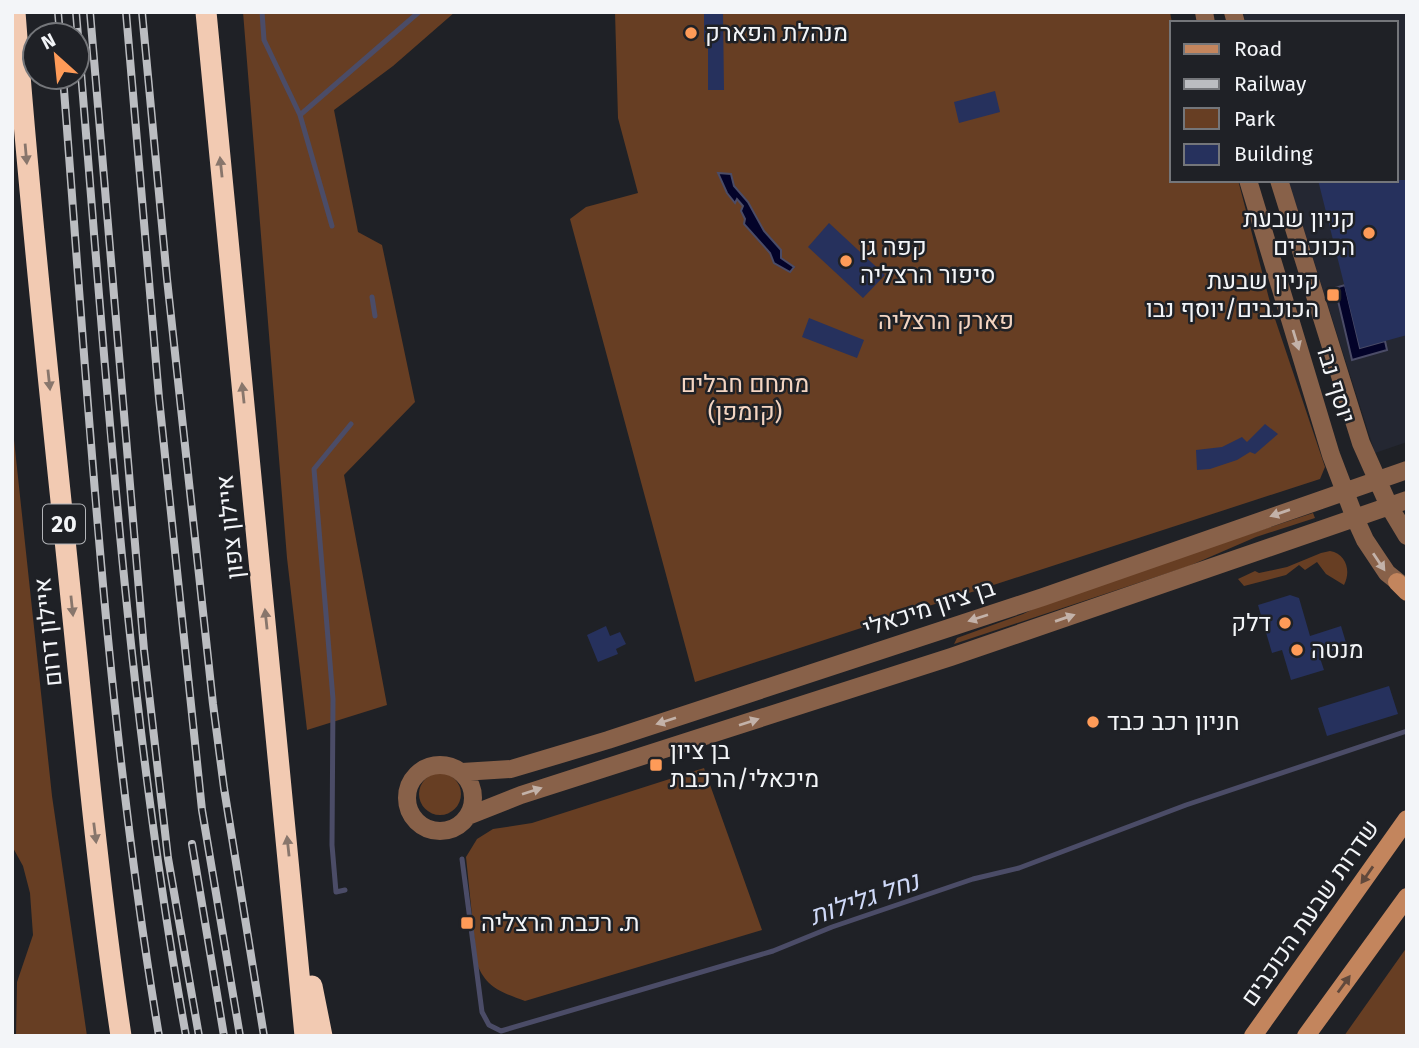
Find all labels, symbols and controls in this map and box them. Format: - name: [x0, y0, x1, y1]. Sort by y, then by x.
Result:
- place label: מנהלת הפארק: [705, 19, 848, 47]
- north arrow: [21, 21, 91, 91]
- legend: [1170, 21, 1398, 182]
- marker: מנהלת הפארק: [683, 25, 699, 41]
- text: N: [38, 28, 59, 54]
- text: Road: [1234, 36, 1282, 62]
- text: Railway: [1234, 71, 1307, 97]
- text: Park: [1234, 106, 1276, 132]
- text: Building: [1234, 141, 1313, 167]
- one-way arrow: [21, 143, 32, 165]
- one-way arrow: [215, 155, 226, 177]
- place label: קניון שבעת הכוכבים: [1243, 205, 1355, 261]
- marker: קניון שבעת הכוכבים: [1361, 225, 1377, 241]
- place label: קפה גן סיפור הרצליה: [860, 233, 995, 289]
- marker: קפה גן סיפור הרצליה: [838, 253, 854, 269]
- place label: קניון שבעת הכוכבים/יוסף נבו: [1146, 267, 1319, 323]
- marker: קניון שבעת הכוכבים/יוסף נבו: [1325, 287, 1341, 303]
- park label: פארק הרצליה: [878, 307, 1014, 335]
- one-way arrow: [1291, 329, 1301, 350]
- street label: יוסף נבו: [1311, 343, 1361, 427]
- one-way arrow: [44, 369, 55, 391]
- park label: מתחם חבלים (קומפן): [681, 370, 809, 426]
- one-way arrow: [238, 382, 249, 404]
- street label: איילון צפון: [211, 473, 249, 581]
- road number: 20: [43, 504, 85, 544]
- one-way arrow: [1270, 508, 1291, 519]
- one-way arrow: [1373, 552, 1386, 572]
- street label: בן ציון מיכאלי: [860, 573, 999, 642]
- street label: איילון דרום: [28, 576, 68, 688]
- one-way arrow: [67, 595, 78, 617]
- one-way arrow: [260, 608, 271, 630]
- place label: דלק: [1231, 609, 1271, 637]
- one-way arrow: [1054, 612, 1075, 623]
- one-way arrow: [967, 613, 988, 623]
- marker: דלק: [1277, 615, 1293, 631]
- place label: מנטה: [1311, 636, 1364, 664]
- marker: מנטה: [1289, 642, 1305, 658]
- place label: חניון רכב כבד: [1107, 708, 1240, 736]
- marker: חניון רכב כבד: [1085, 714, 1101, 730]
- one-way arrow: [655, 716, 676, 727]
- one-way arrow: [738, 716, 759, 727]
- place label: בן ציון מיכאלי/הרכבת: [670, 737, 819, 793]
- marker: בן ציון מיכאלי/הרכבת: [648, 757, 664, 773]
- one-way arrow: [522, 786, 543, 796]
- street label: שדרות שבעת הכוכבים: [1235, 815, 1385, 1011]
- one-way arrow: [90, 822, 101, 844]
- one-way arrow: [282, 835, 293, 857]
- water label: נחל גלילות: [805, 865, 924, 932]
- one-way arrow: [1360, 866, 1374, 884]
- place label: ת. רכבת הרצליה: [481, 909, 639, 937]
- marker: ת. רכבת הרצליה: [459, 915, 475, 931]
- one-way arrow: [1336, 975, 1351, 993]

